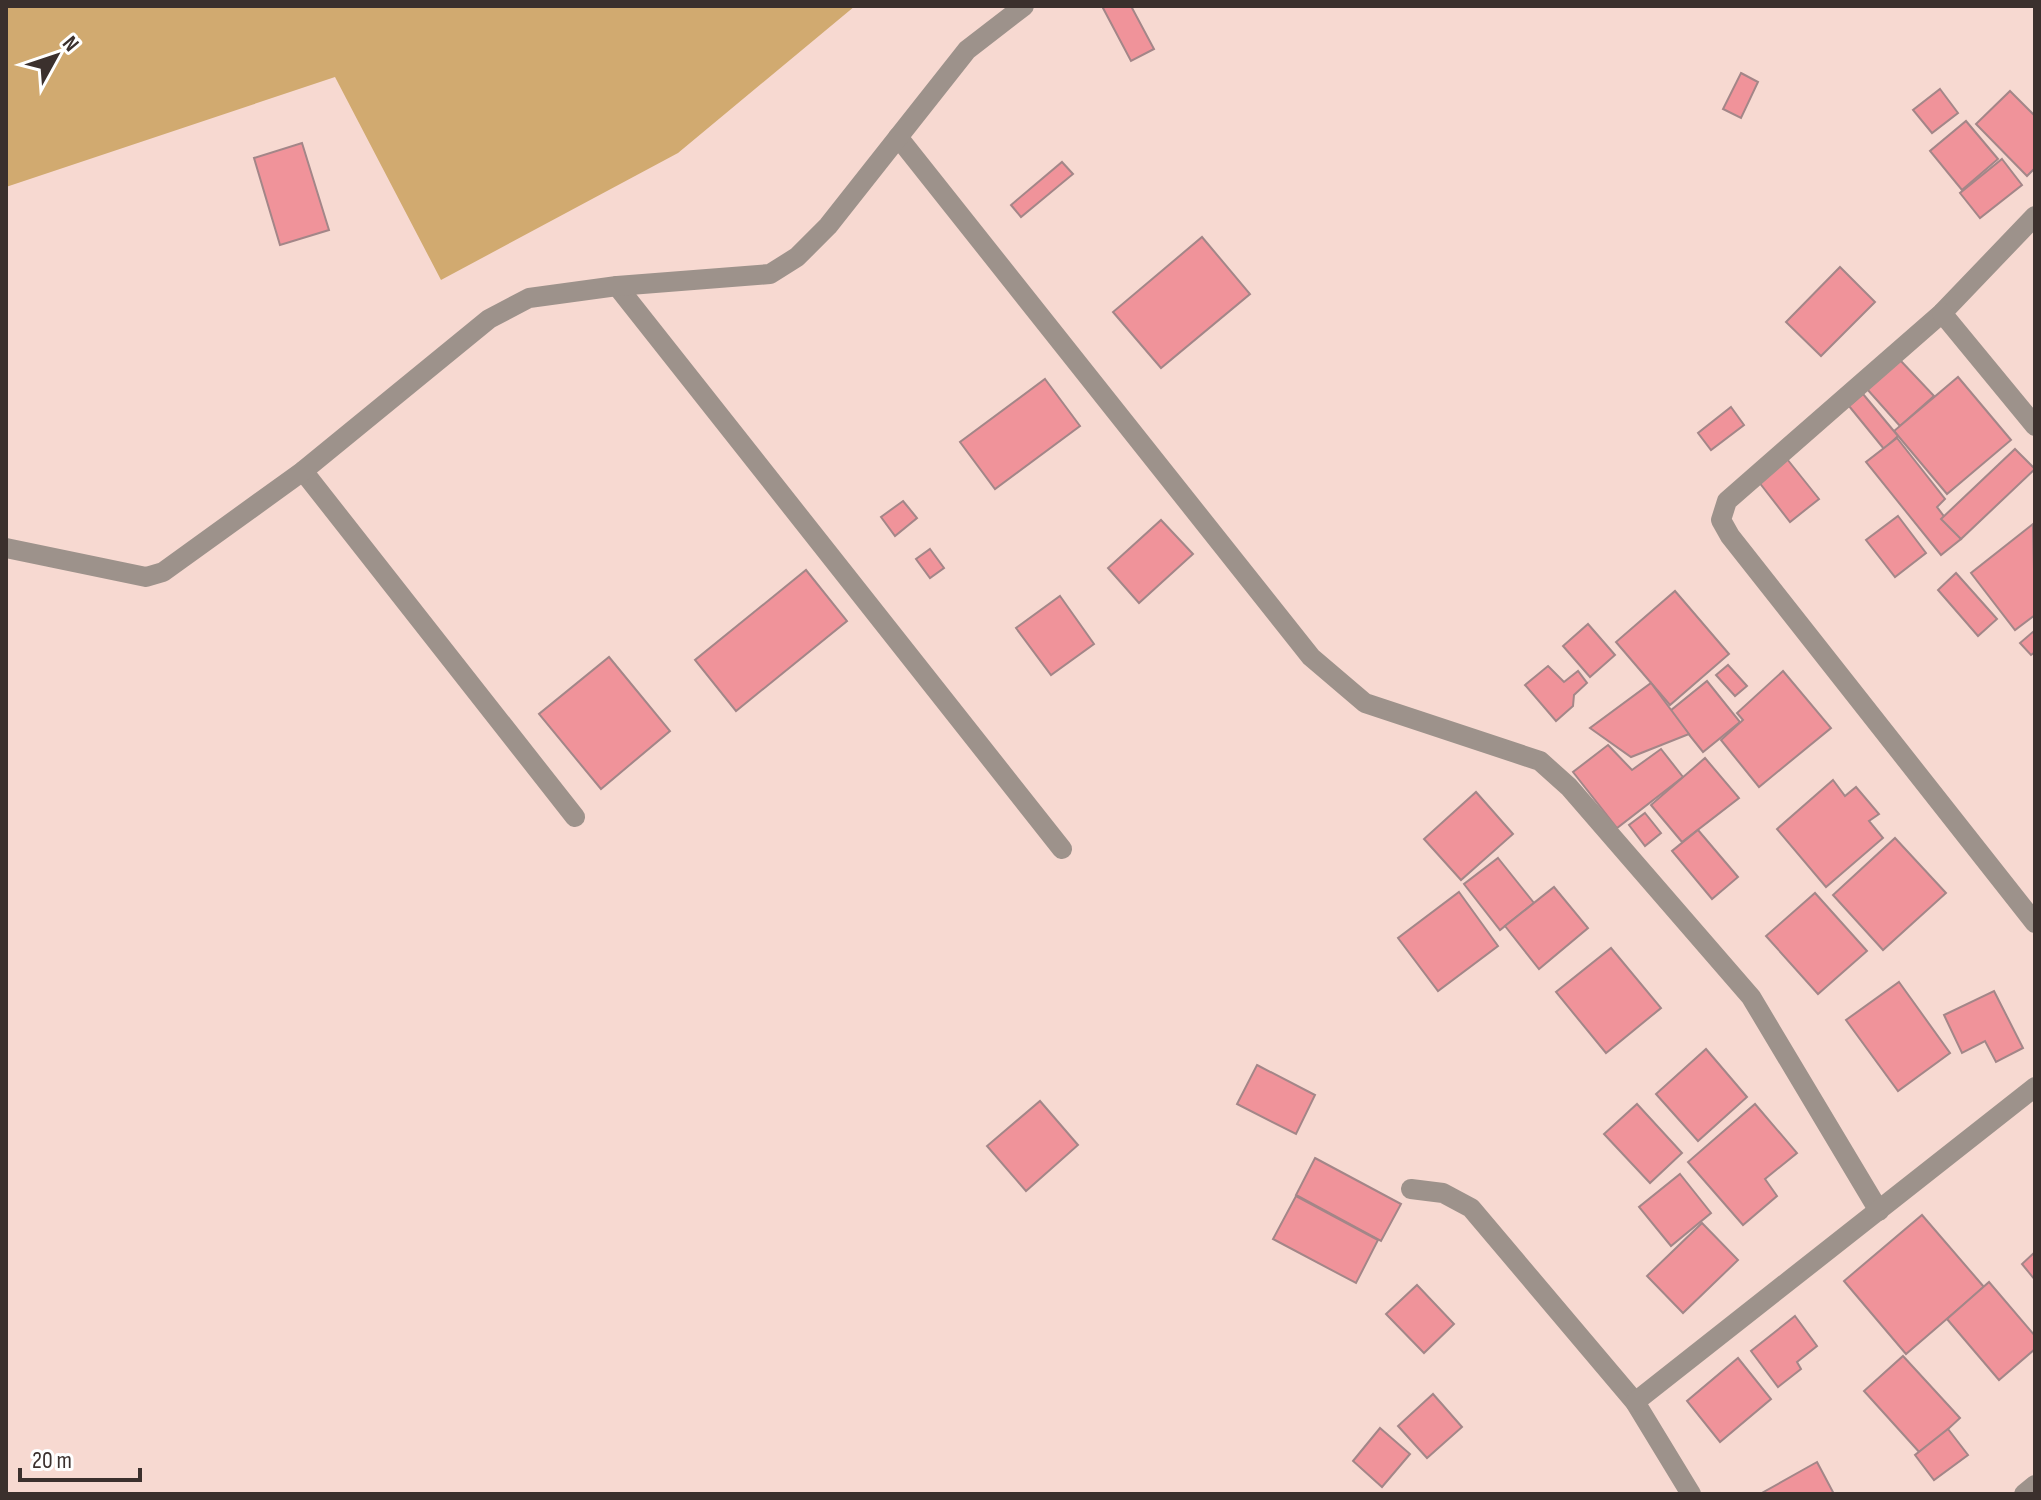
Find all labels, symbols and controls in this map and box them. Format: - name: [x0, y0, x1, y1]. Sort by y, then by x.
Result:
- north arrow: [16, 16, 96, 96]
- text: N: [56, 31, 84, 57]
- scale bar: [20, 1432, 140, 1482]
- text: 20 m: [32, 1446, 72, 1475]

